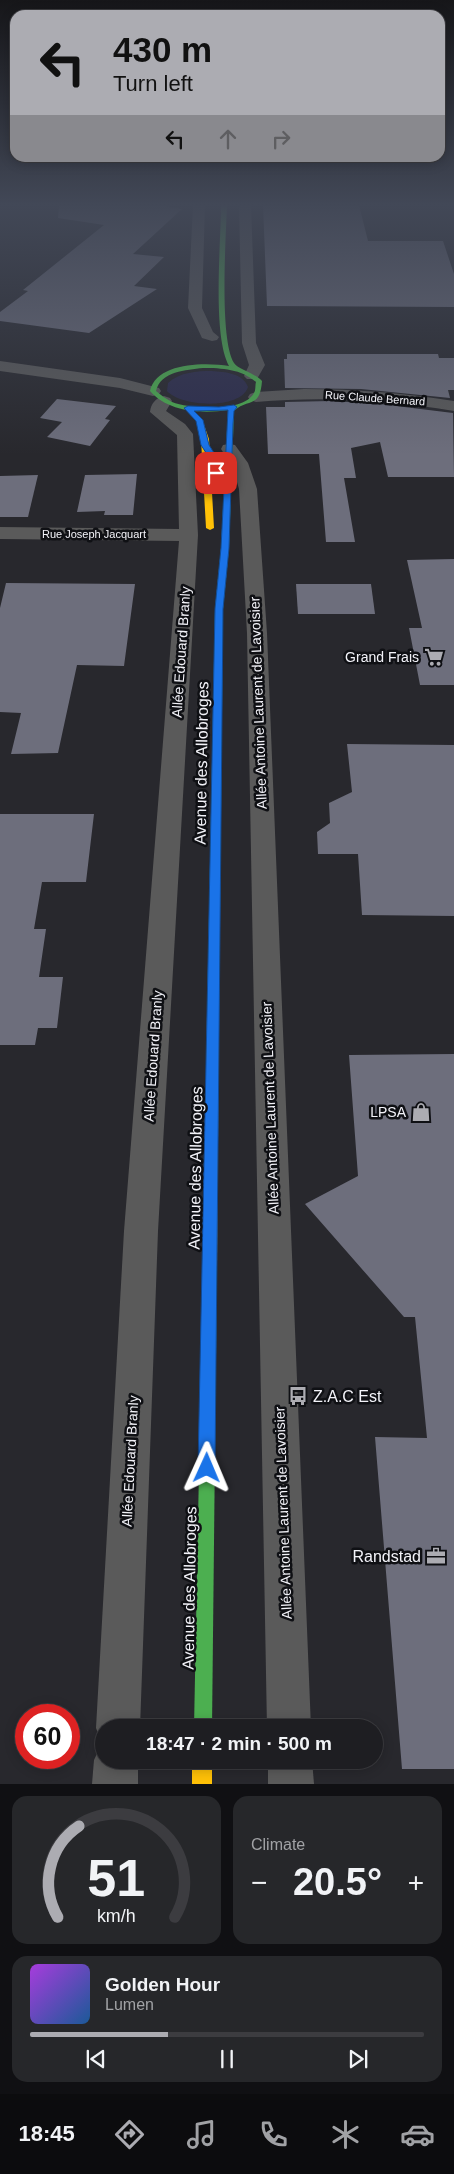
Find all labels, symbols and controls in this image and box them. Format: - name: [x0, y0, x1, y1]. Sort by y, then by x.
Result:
- icon: left: [30, 30, 95, 95]
- text: 430 m: [113, 30, 212, 69]
- text: Turn left: [113, 71, 193, 96]
- icon: left: [161, 125, 189, 153]
- icon: ahead: [214, 125, 242, 153]
- icon: right: [267, 125, 295, 153]
- street label: Rue Claude Bernard: [325, 389, 425, 407]
- pin: [195, 452, 237, 494]
- icon: arrive: [202, 459, 230, 487]
- street label: Rue Joseph Jacquart: [42, 528, 146, 540]
- street label: Allée Edouard Branly: [168, 586, 194, 718]
- street label: Allée Antoine Laurent de Lavoisier: [246, 596, 270, 809]
- supermarket icon: Grand Frais: [423, 646, 445, 668]
- place label: Grand Frais: [345, 649, 419, 665]
- street label: Avenue des Allobroges: [192, 681, 211, 845]
- street label: Allée Edouard Branly: [140, 990, 166, 1122]
- street label: Allée Antoine Laurent de Lavoisier: [258, 1001, 282, 1214]
- street label: Avenue des Allobroges: [186, 1086, 205, 1250]
- shop icon: LPSA: [410, 1101, 432, 1123]
- place label: LPSA: [370, 1104, 407, 1120]
- bus stop icon: Z.A.C Est: [287, 1385, 309, 1407]
- place label: Z.A.C Est: [313, 1388, 382, 1405]
- street label: Allée Edouard Branly: [119, 1395, 141, 1527]
- street label: Allée Antoine Laurent de Lavoisier: [271, 1406, 295, 1619]
- position arrow: [180, 1441, 232, 1493]
- street label: Avenue des Allobroges: [180, 1506, 199, 1670]
- office icon: Randstad: [425, 1545, 447, 1567]
- place label: Randstad: [353, 1548, 421, 1565]
- speed limit sign: 60: [15, 1704, 80, 1769]
- text: 18:47 · 2 min · 500 m: [146, 1733, 332, 1754]
- text: Climate: [251, 1836, 305, 1853]
- text: 51: [88, 1849, 145, 1907]
- text: 20.5°: [293, 1861, 382, 1903]
- text: −: [251, 1867, 267, 1898]
- text: +: [408, 1867, 424, 1898]
- text: km/h: [97, 1906, 136, 1926]
- text: Golden Hour: [105, 1974, 220, 1995]
- text: Lumen: [105, 1996, 154, 2013]
- icon: previous: [82, 2045, 110, 2073]
- icon: pause: [213, 2045, 241, 2073]
- icon: next: [344, 2045, 372, 2073]
- icon: directions: [112, 2117, 147, 2152]
- icon: music: [184, 2117, 219, 2152]
- icon: phone: [256, 2117, 291, 2152]
- icon: climate: [328, 2117, 363, 2152]
- icon: car: [400, 2117, 435, 2152]
- text: 18:45: [19, 2121, 75, 2146]

